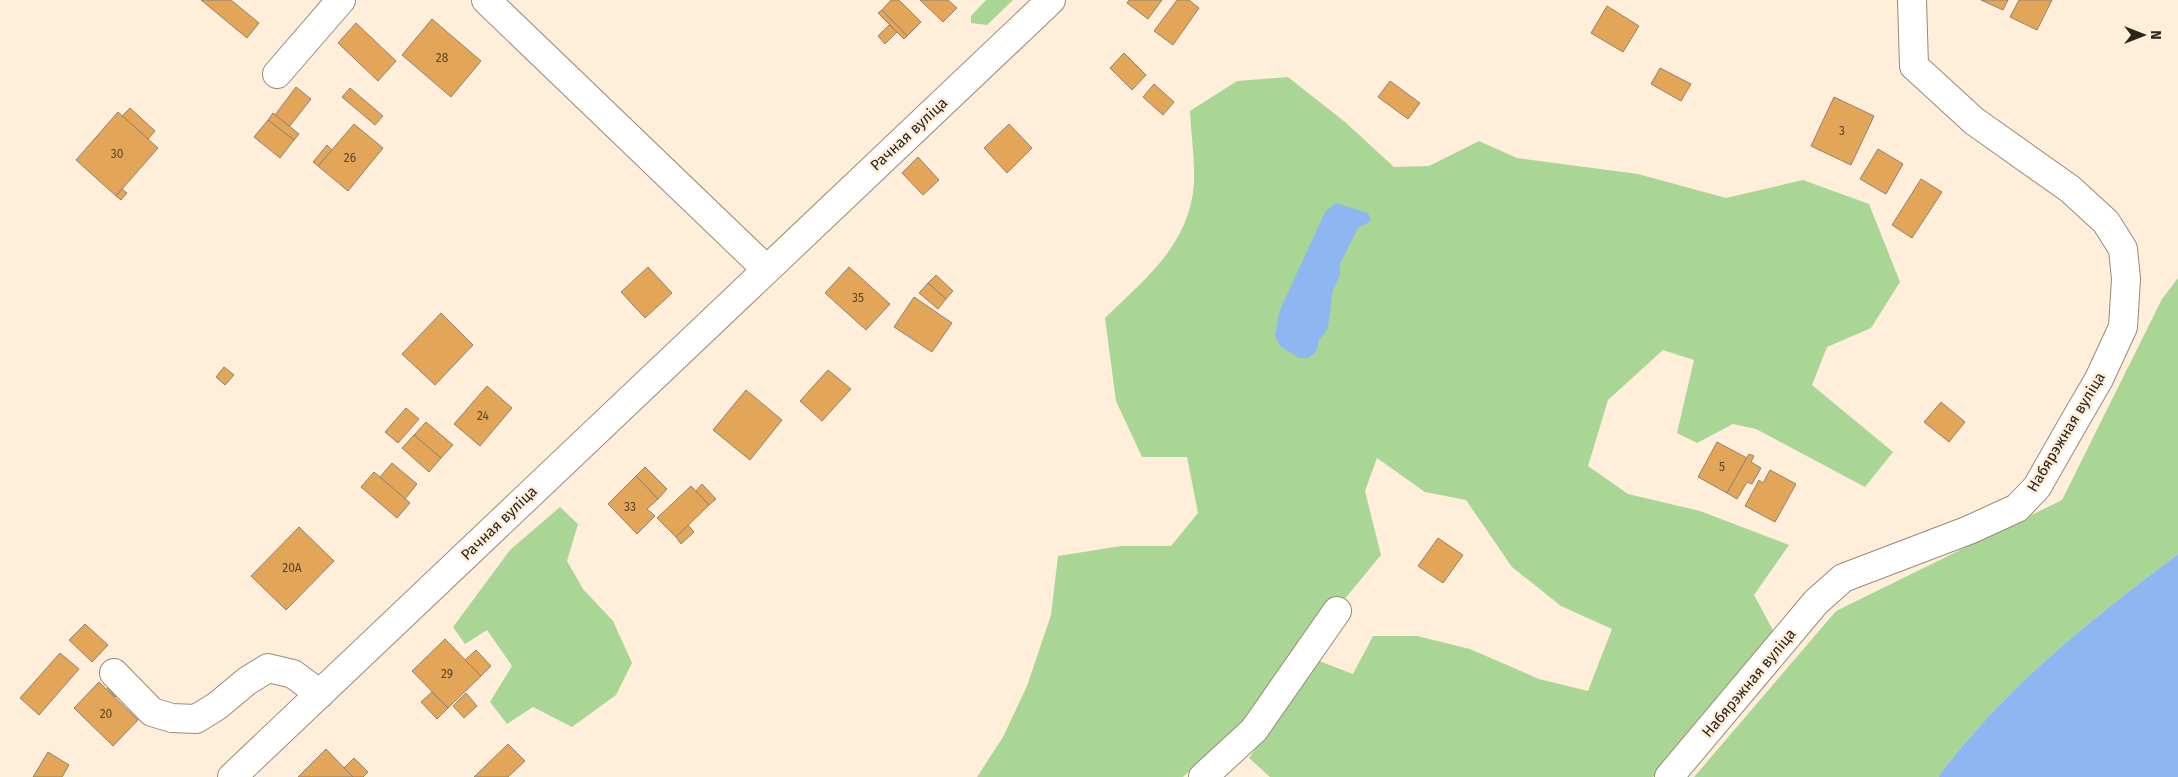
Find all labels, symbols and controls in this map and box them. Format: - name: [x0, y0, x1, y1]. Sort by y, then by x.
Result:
- north arrow: [2118, 10, 2168, 60]
- text: N: [2147, 30, 2164, 40]
- house number: 28: [436, 51, 449, 65]
- street label: Рачная вуліца: [867, 94, 951, 174]
- house number: 3: [1839, 124, 1845, 138]
- house number: 30: [111, 147, 124, 161]
- house number: 26: [344, 151, 356, 165]
- house number: 35: [852, 291, 864, 305]
- street label: Набярэжная вуліца: [2023, 369, 2109, 495]
- house number: 24: [477, 409, 490, 423]
- house number: 5: [1719, 460, 1725, 474]
- street label: Рачная вуліца: [457, 482, 541, 564]
- house number: 33: [624, 500, 636, 514]
- house number: 20А: [282, 561, 302, 575]
- street label: Набярэжная вуліца: [1698, 625, 1800, 741]
- house number: 29: [441, 667, 453, 681]
- house number: 20: [100, 707, 113, 721]

